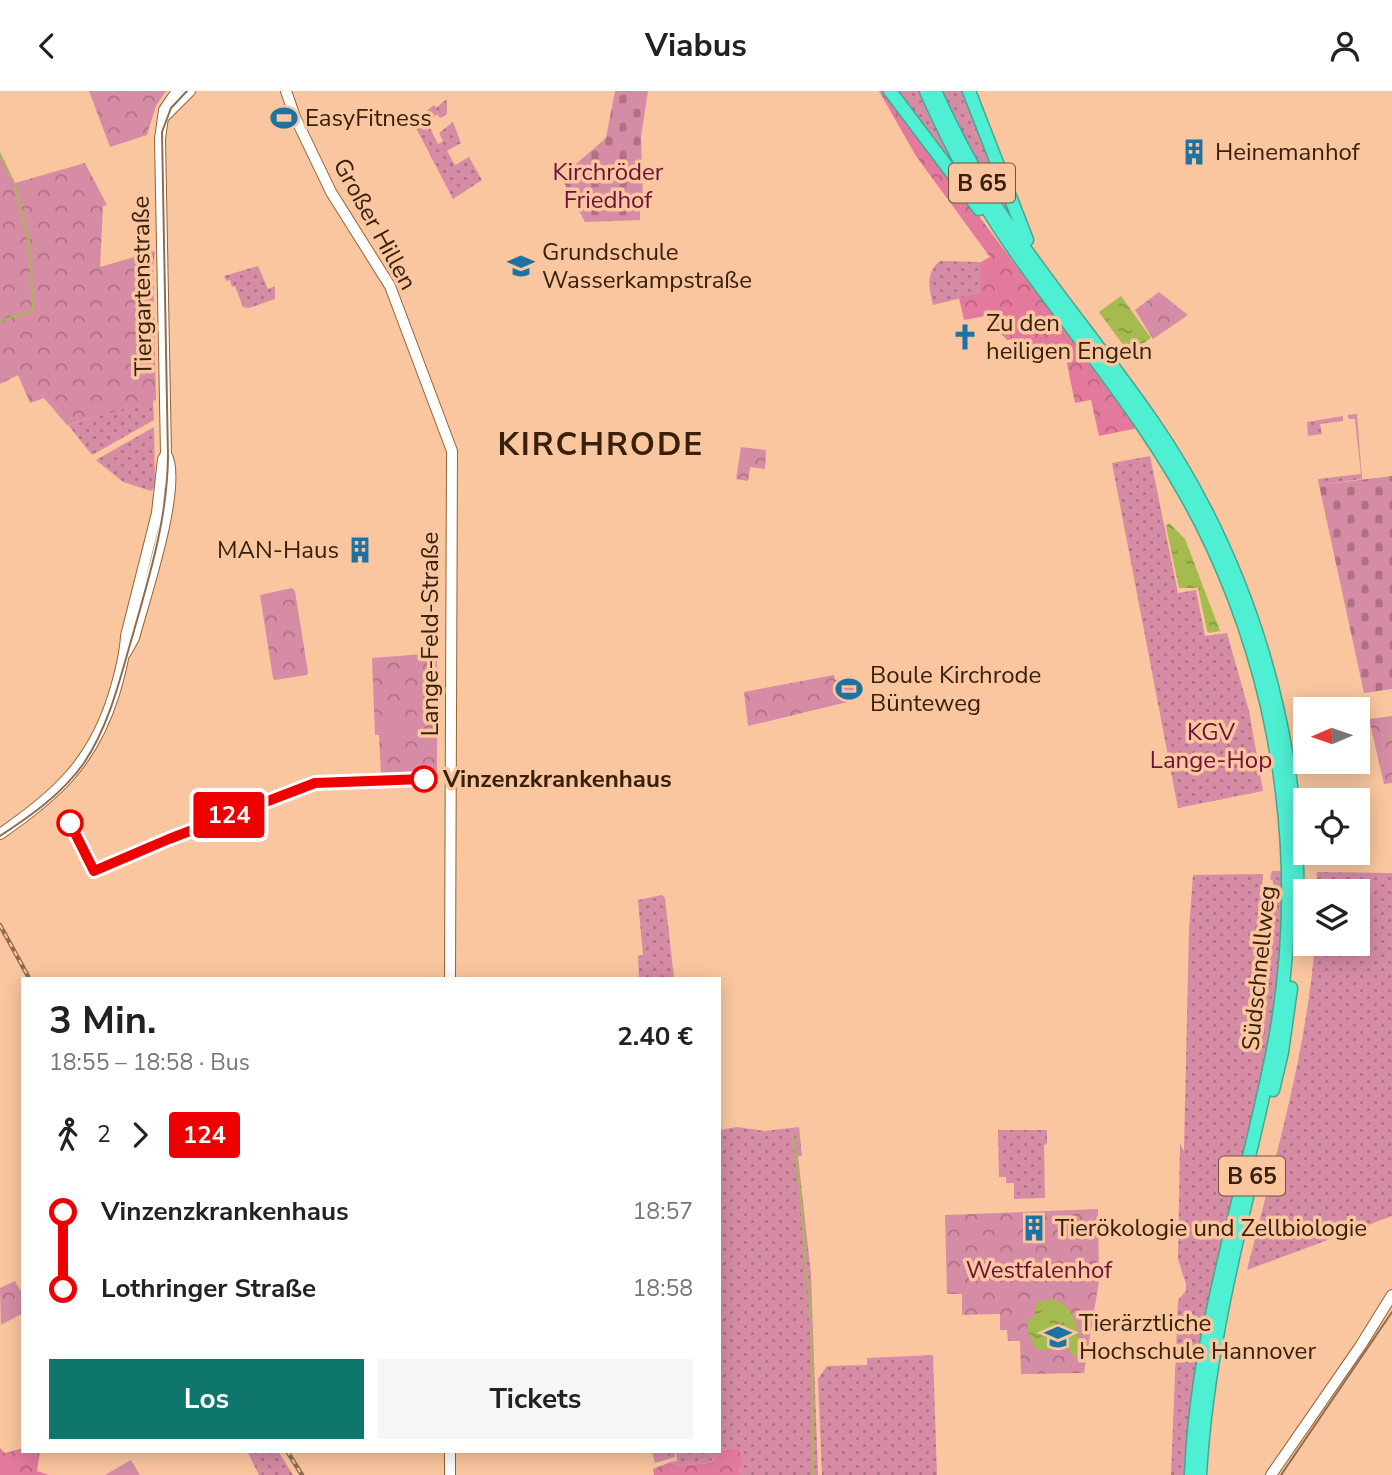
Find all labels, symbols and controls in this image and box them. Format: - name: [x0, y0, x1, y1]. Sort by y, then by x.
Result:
- text: Viabus: [645, 24, 747, 67]
- icon: back: [28, 27, 66, 65]
- icon: person: [1326, 27, 1364, 65]
- place label: EasyFitness: [305, 102, 432, 134]
- sports icon: EasyFitness: [269, 103, 299, 133]
- place label: Heinemanhof: [1215, 136, 1361, 168]
- building icon: Heinemanhof: [1179, 137, 1209, 167]
- street label: Großer Hillen: [326, 152, 424, 296]
- park label: Kirchröder Friedhof: [553, 156, 664, 216]
- road number: B 65: [949, 163, 1015, 202]
- street label: Tiergartenstraße: [124, 196, 160, 376]
- place label: Grundschule Wasserkampstraße: [542, 236, 752, 296]
- school or university icon: Grundschule Wasserkampstraße: [506, 251, 536, 281]
- place label: Zu den heiligen Engeln: [986, 307, 1152, 367]
- church icon: Zu den heiligen Engeln: [950, 322, 980, 352]
- district label: KIRCHRODE: [498, 423, 704, 466]
- street label: Lange-Feld-Straße: [414, 532, 446, 736]
- place label: MAN-Haus: [217, 534, 339, 566]
- building icon: MAN-Haus: [345, 535, 375, 565]
- place label: Boule Kirchrode Bünteweg: [870, 659, 1041, 719]
- sports icon: Boule Kirchrode Bünteweg: [834, 674, 864, 704]
- north arrow: [1293, 697, 1370, 773]
- map controls: [1293, 697, 1370, 956]
- park label: KGV Lange-Hop: [1150, 716, 1272, 776]
- place label: Vinzenzkrankenhaus: [442, 763, 672, 795]
- marker: Vinzenzkrankenhaus: [411, 766, 437, 792]
- button: locate: [1293, 788, 1370, 865]
- line badge: 124: [189, 792, 269, 838]
- text: 124: [207, 799, 251, 831]
- unlabelled marker: [57, 810, 83, 836]
- button: layers: [1293, 879, 1370, 956]
- street label: Südschnellweg: [1234, 884, 1284, 1052]
- text: 3 Min.: [49, 995, 156, 1046]
- text: 2.40 €: [617, 1019, 693, 1054]
- text: 18:55 – 18:58 · Bus: [49, 1047, 250, 1078]
- icon: walk: [49, 1116, 87, 1154]
- icon: forward: [121, 1116, 159, 1154]
- text: 2: [97, 1119, 111, 1150]
- text: 124: [183, 1119, 226, 1151]
- road number: B 65: [1219, 1157, 1285, 1195]
- text: Vinzenzkrankenhaus: [101, 1194, 349, 1229]
- text: 18:57: [633, 1196, 693, 1227]
- place label: Tierökologie und Zellbiologie: [1055, 1212, 1367, 1244]
- building icon: Tierökologie und Zellbiologie: [1019, 1213, 1049, 1243]
- park label: Westfalenhof: [966, 1254, 1113, 1286]
- text: Lothringer Straße: [101, 1271, 316, 1306]
- text: 18:58: [633, 1273, 693, 1304]
- place label: Tierärztliche Hochschule Hannover: [1079, 1307, 1316, 1367]
- school or university icon: Tierärztliche Hochschule Hannover: [1043, 1322, 1073, 1352]
- button: Los: [49, 1359, 364, 1439]
- button: Tickets: [378, 1359, 693, 1439]

